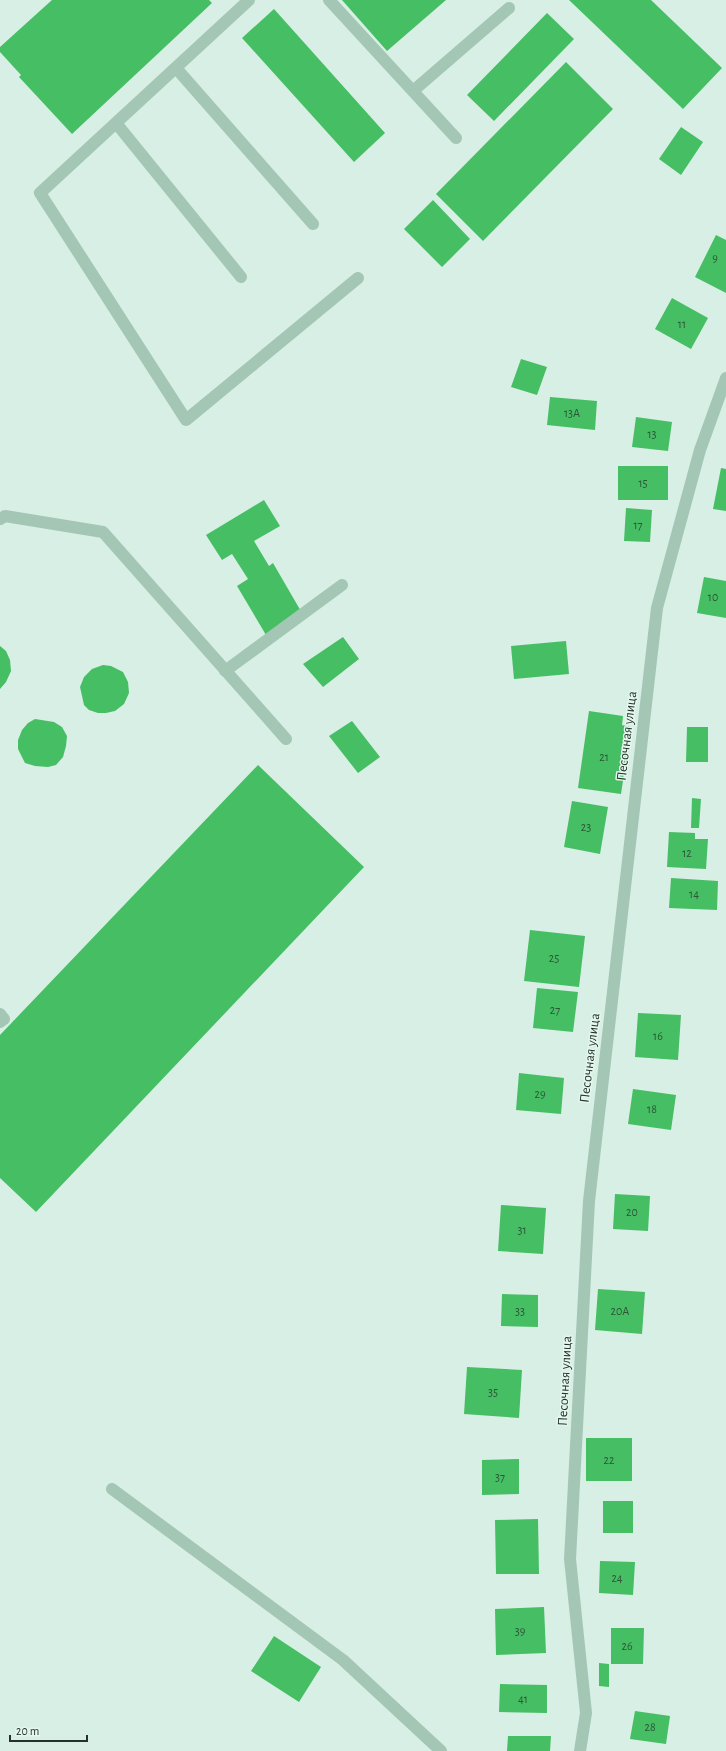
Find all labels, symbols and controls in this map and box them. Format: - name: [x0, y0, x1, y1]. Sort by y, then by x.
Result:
- house number: 9: [712, 252, 718, 264]
- house number: 11: [678, 318, 686, 330]
- house number: 13А: [564, 407, 580, 419]
- house number: 13: [647, 428, 657, 440]
- house number: 15: [638, 477, 648, 489]
- house number: 17: [633, 519, 643, 531]
- house number: 10: [708, 591, 718, 603]
- street label: Песочная улица: [615, 690, 640, 782]
- house number: 21: [599, 751, 609, 763]
- house number: 23: [581, 821, 591, 833]
- house number: 12: [682, 847, 692, 859]
- house number: 14: [689, 888, 699, 900]
- house number: 25: [549, 952, 559, 964]
- house number: 27: [550, 1004, 560, 1016]
- street label: Песочная улица: [578, 1012, 603, 1104]
- house number: 16: [653, 1030, 663, 1042]
- house number: 29: [534, 1088, 546, 1100]
- house number: 18: [647, 1103, 657, 1115]
- house number: 20: [626, 1206, 638, 1218]
- house number: 31: [517, 1224, 527, 1236]
- house number: 33: [515, 1305, 525, 1317]
- house number: 20А: [611, 1305, 629, 1317]
- street label: Песочная улица: [556, 1335, 574, 1426]
- house number: 35: [488, 1386, 498, 1398]
- house number: 22: [604, 1454, 615, 1466]
- house number: 37: [495, 1471, 505, 1483]
- house number: 24: [611, 1572, 623, 1584]
- house number: 39: [515, 1625, 526, 1637]
- house number: 26: [621, 1640, 633, 1652]
- house number: 41: [518, 1693, 528, 1705]
- scale bar: [10, 1717, 87, 1743]
- house number: 28: [644, 1721, 656, 1733]
- text: 20 m: [16, 1725, 39, 1737]

